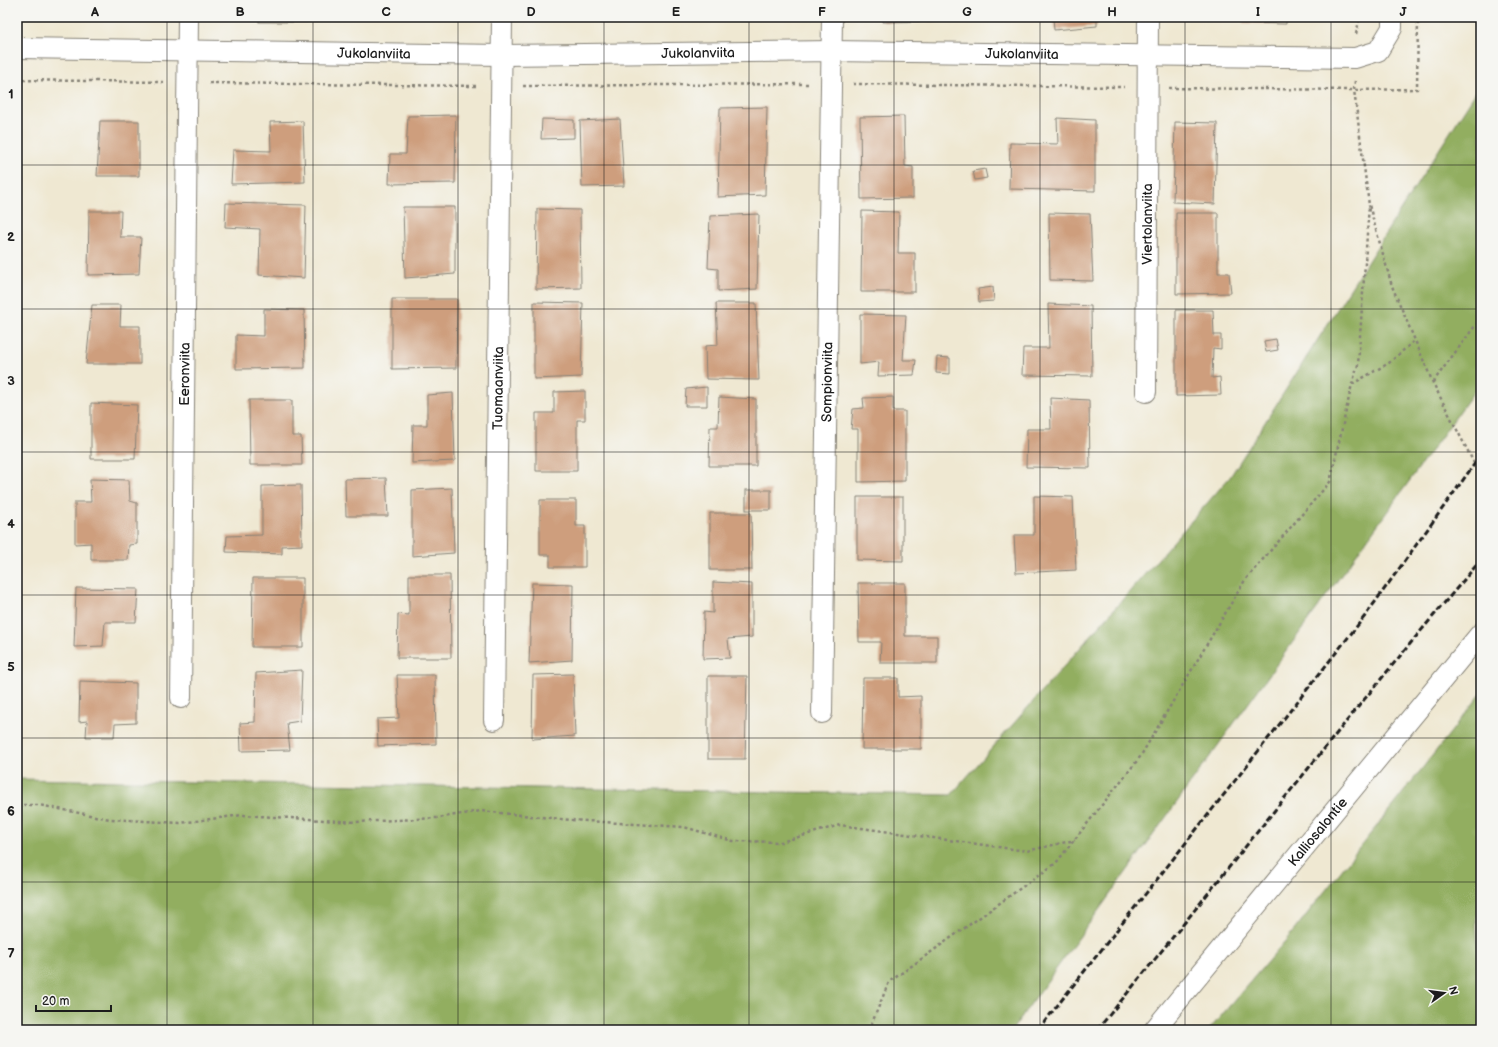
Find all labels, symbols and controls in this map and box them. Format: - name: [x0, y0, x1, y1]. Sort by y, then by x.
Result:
- text: A: [90, 4, 99, 20]
- text: B: [235, 4, 245, 20]
- text: C: [381, 4, 391, 20]
- text: D: [526, 4, 536, 20]
- text: E: [672, 4, 681, 20]
- text: F: [818, 4, 826, 20]
- text: G: [962, 4, 972, 20]
- text: H: [1107, 4, 1117, 20]
- text: I: [1256, 4, 1260, 20]
- text: J: [1399, 4, 1407, 20]
- street label: Jukolanviita: [337, 44, 411, 62]
- street label: Jukolanviita: [661, 44, 735, 62]
- street label: Jukolanviita: [985, 45, 1059, 63]
- text: 1: [8, 86, 14, 102]
- street label: Viertolanviita: [1138, 183, 1156, 265]
- text: 2: [7, 229, 15, 245]
- street label: Eeronviita: [176, 342, 193, 406]
- street label: Sompionviita: [818, 342, 836, 422]
- street label: Tuomaanviita: [489, 346, 507, 430]
- text: 3: [7, 373, 15, 389]
- text: 4: [7, 516, 15, 532]
- text: 5: [7, 659, 15, 675]
- street label: Kalliosalontie: [1284, 794, 1351, 869]
- text: 6: [7, 803, 15, 819]
- text: 7: [7, 946, 15, 962]
- north arrow: [1424, 973, 1464, 1013]
- text: N: [1446, 985, 1461, 996]
- scale bar: [36, 987, 111, 1013]
- text: 20 m: [42, 994, 69, 1009]

